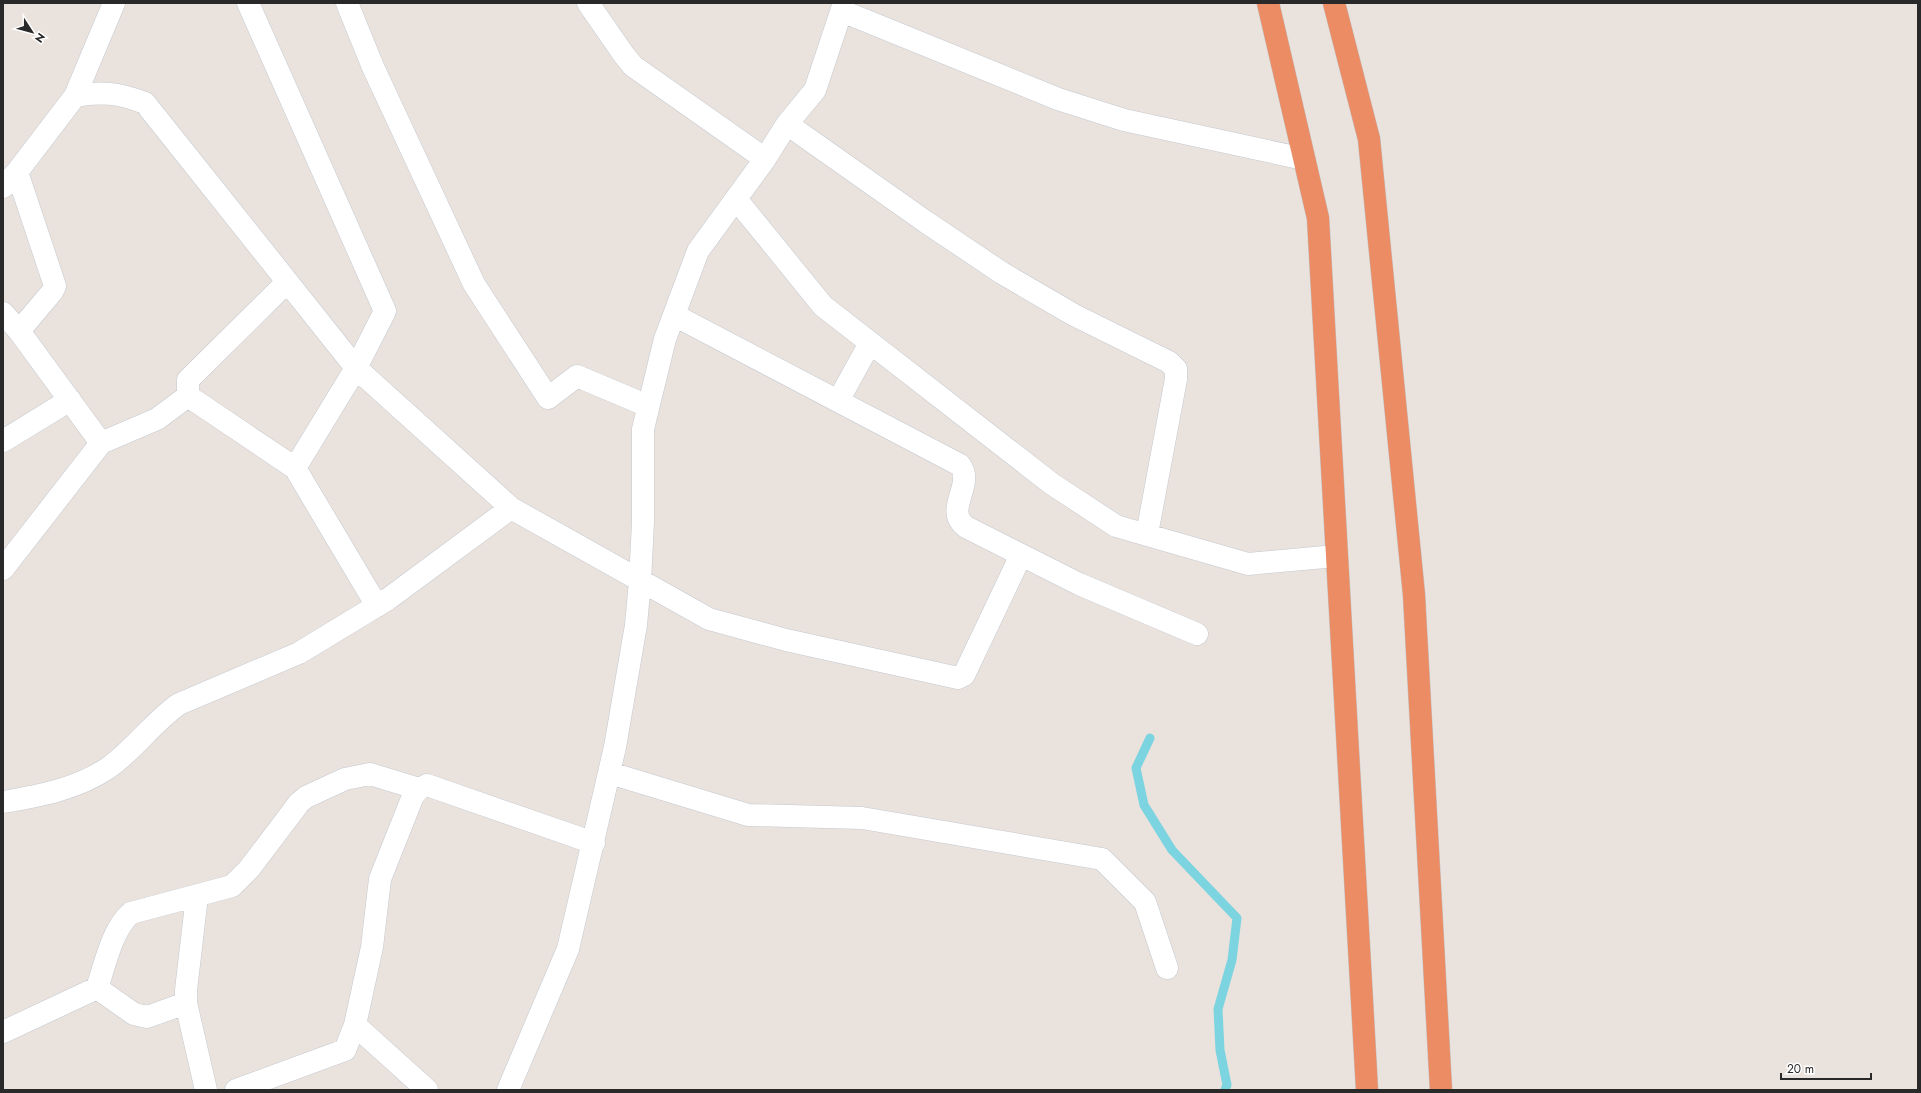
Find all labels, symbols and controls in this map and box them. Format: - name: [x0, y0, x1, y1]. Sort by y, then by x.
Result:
- north arrow: [12, 12, 52, 52]
- text: N: [31, 30, 49, 46]
- scale bar: [1781, 1055, 1871, 1081]
- text: 20 m: [1787, 1060, 1814, 1078]

